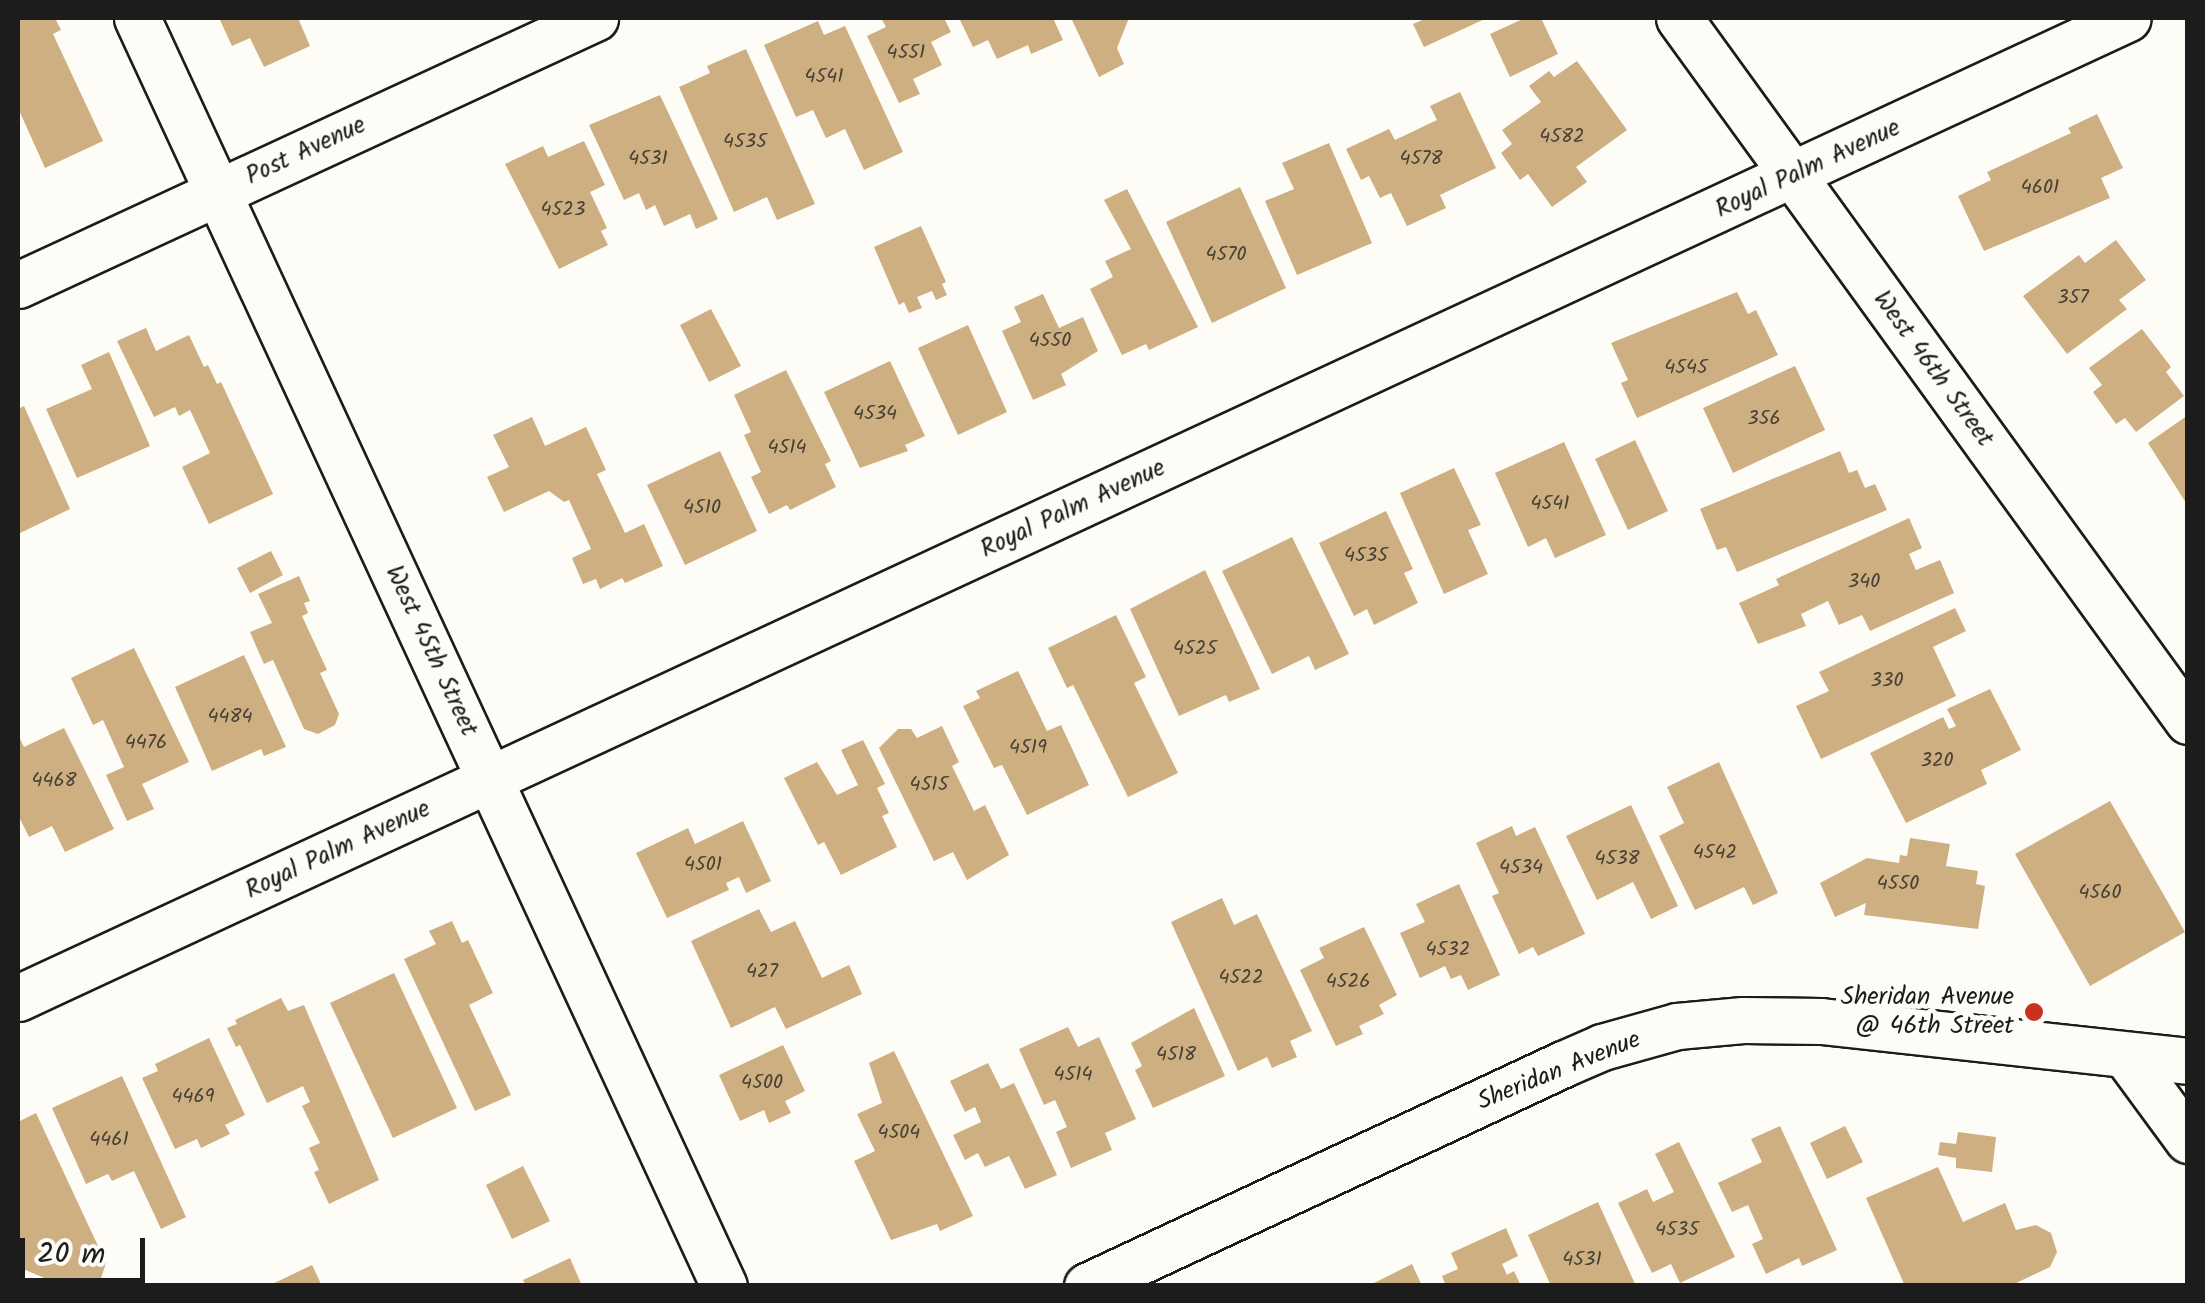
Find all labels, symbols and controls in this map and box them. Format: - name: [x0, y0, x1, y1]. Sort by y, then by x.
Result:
- house number: 4551: [887, 41, 925, 65]
- house number: 4541: [804, 65, 844, 89]
- street label: Post Avenue: [241, 110, 371, 192]
- street label: Royal Palm Avenue: [1711, 113, 1905, 225]
- house number: 4582: [1539, 125, 1585, 149]
- house number: 4535: [723, 130, 767, 154]
- house number: 4531: [628, 147, 668, 171]
- house number: 4578: [1399, 147, 1443, 171]
- house number: 4601: [2021, 176, 2059, 200]
- house number: 4523: [541, 198, 585, 222]
- house number: 4570: [1206, 243, 1246, 267]
- street label: West 46th Street: [1866, 285, 2000, 453]
- house number: 357: [2057, 286, 2089, 310]
- house number: 4550: [1029, 329, 1071, 353]
- house number: 4545: [1664, 356, 1708, 380]
- house number: 4534: [853, 402, 897, 426]
- house number: 356: [1747, 407, 1781, 431]
- house number: 4514: [767, 436, 807, 460]
- street label: Royal Palm Avenue: [976, 453, 1170, 565]
- house number: 4541: [1530, 492, 1570, 516]
- house number: 4510: [683, 496, 721, 520]
- house number: 4535: [1344, 544, 1388, 568]
- street label: West 45th Street: [378, 561, 484, 741]
- house number: 340: [1848, 570, 1880, 594]
- house number: 4525: [1173, 637, 1217, 661]
- house number: 330: [1871, 669, 1903, 693]
- house number: 4484: [207, 705, 253, 729]
- house number: 4476: [125, 731, 167, 755]
- house number: 4519: [1009, 736, 1047, 760]
- house number: 320: [1920, 749, 1954, 773]
- house number: 4468: [31, 769, 77, 793]
- house number: 4515: [910, 773, 948, 797]
- street label: Royal Palm Avenue: [241, 794, 435, 906]
- house number: 4542: [1693, 841, 1737, 865]
- house number: 4538: [1594, 847, 1640, 871]
- house number: 4501: [684, 853, 722, 877]
- house number: 4534: [1499, 856, 1543, 880]
- house number: 4550: [1877, 872, 1919, 896]
- house number: 4560: [2079, 881, 2121, 905]
- house number: 4532: [1426, 938, 1470, 962]
- house number: 427: [746, 960, 778, 984]
- house number: 4522: [1219, 966, 1263, 990]
- house number: 4526: [1326, 970, 1370, 994]
- place label: Sheridan Avenue @ 46th Street: [1841, 983, 2014, 1042]
- marker: Sheridan Avenue @ 46th Street: [2023, 1001, 2045, 1023]
- street label: Sheridan Avenue: [1473, 1025, 1645, 1117]
- house number: 4518: [1156, 1043, 1196, 1067]
- house number: 4514: [1053, 1063, 1093, 1087]
- house number: 4500: [741, 1071, 783, 1095]
- house number: 4469: [172, 1085, 214, 1109]
- house number: 4504: [878, 1121, 920, 1145]
- house number: 4461: [89, 1128, 129, 1152]
- scale bar: [25, 1218, 150, 1280]
- house number: 4535: [1655, 1218, 1699, 1242]
- text: 20 m: [37, 1231, 105, 1279]
- house number: 4531: [1562, 1248, 1602, 1272]

